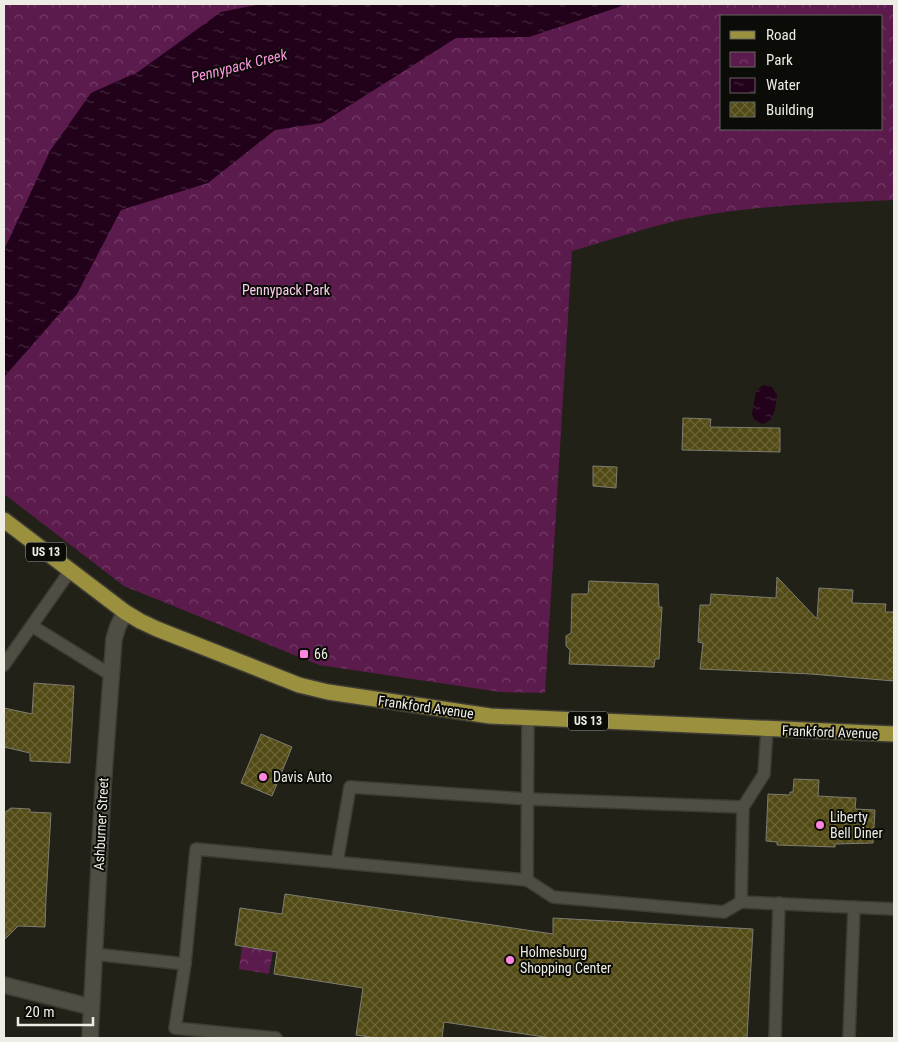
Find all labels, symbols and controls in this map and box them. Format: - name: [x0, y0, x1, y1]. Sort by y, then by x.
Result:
- legend: [720, 15, 883, 130]
- text: Road: [766, 26, 796, 44]
- water label: Pennypack Creek: [189, 45, 289, 87]
- text: Park: [766, 51, 793, 69]
- text: Water: [766, 76, 801, 94]
- text: Building: [766, 101, 814, 119]
- park label: Pennypack Park: [242, 282, 331, 298]
- road number: US 13: [26, 542, 66, 562]
- place label: 66: [314, 646, 328, 662]
- marker: 66: [298, 648, 310, 660]
- street label: Frankford Avenue: [377, 692, 475, 722]
- road number: US 13: [568, 711, 608, 730]
- street label: Frankford Avenue: [782, 722, 879, 742]
- place label: Davis Auto: [273, 769, 332, 785]
- marker: Davis Auto: [257, 771, 269, 783]
- street label: Ashburner Street: [91, 777, 111, 871]
- place label: Liberty Bell Diner: [830, 809, 883, 841]
- marker: Liberty Bell Diner: [814, 819, 826, 831]
- place label: Holmesburg Shopping Center: [520, 944, 611, 976]
- marker: Holmesburg Shopping Center: [504, 954, 516, 966]
- scale bar: [18, 994, 92, 1026]
- text: 20 m: [25, 1003, 55, 1021]

